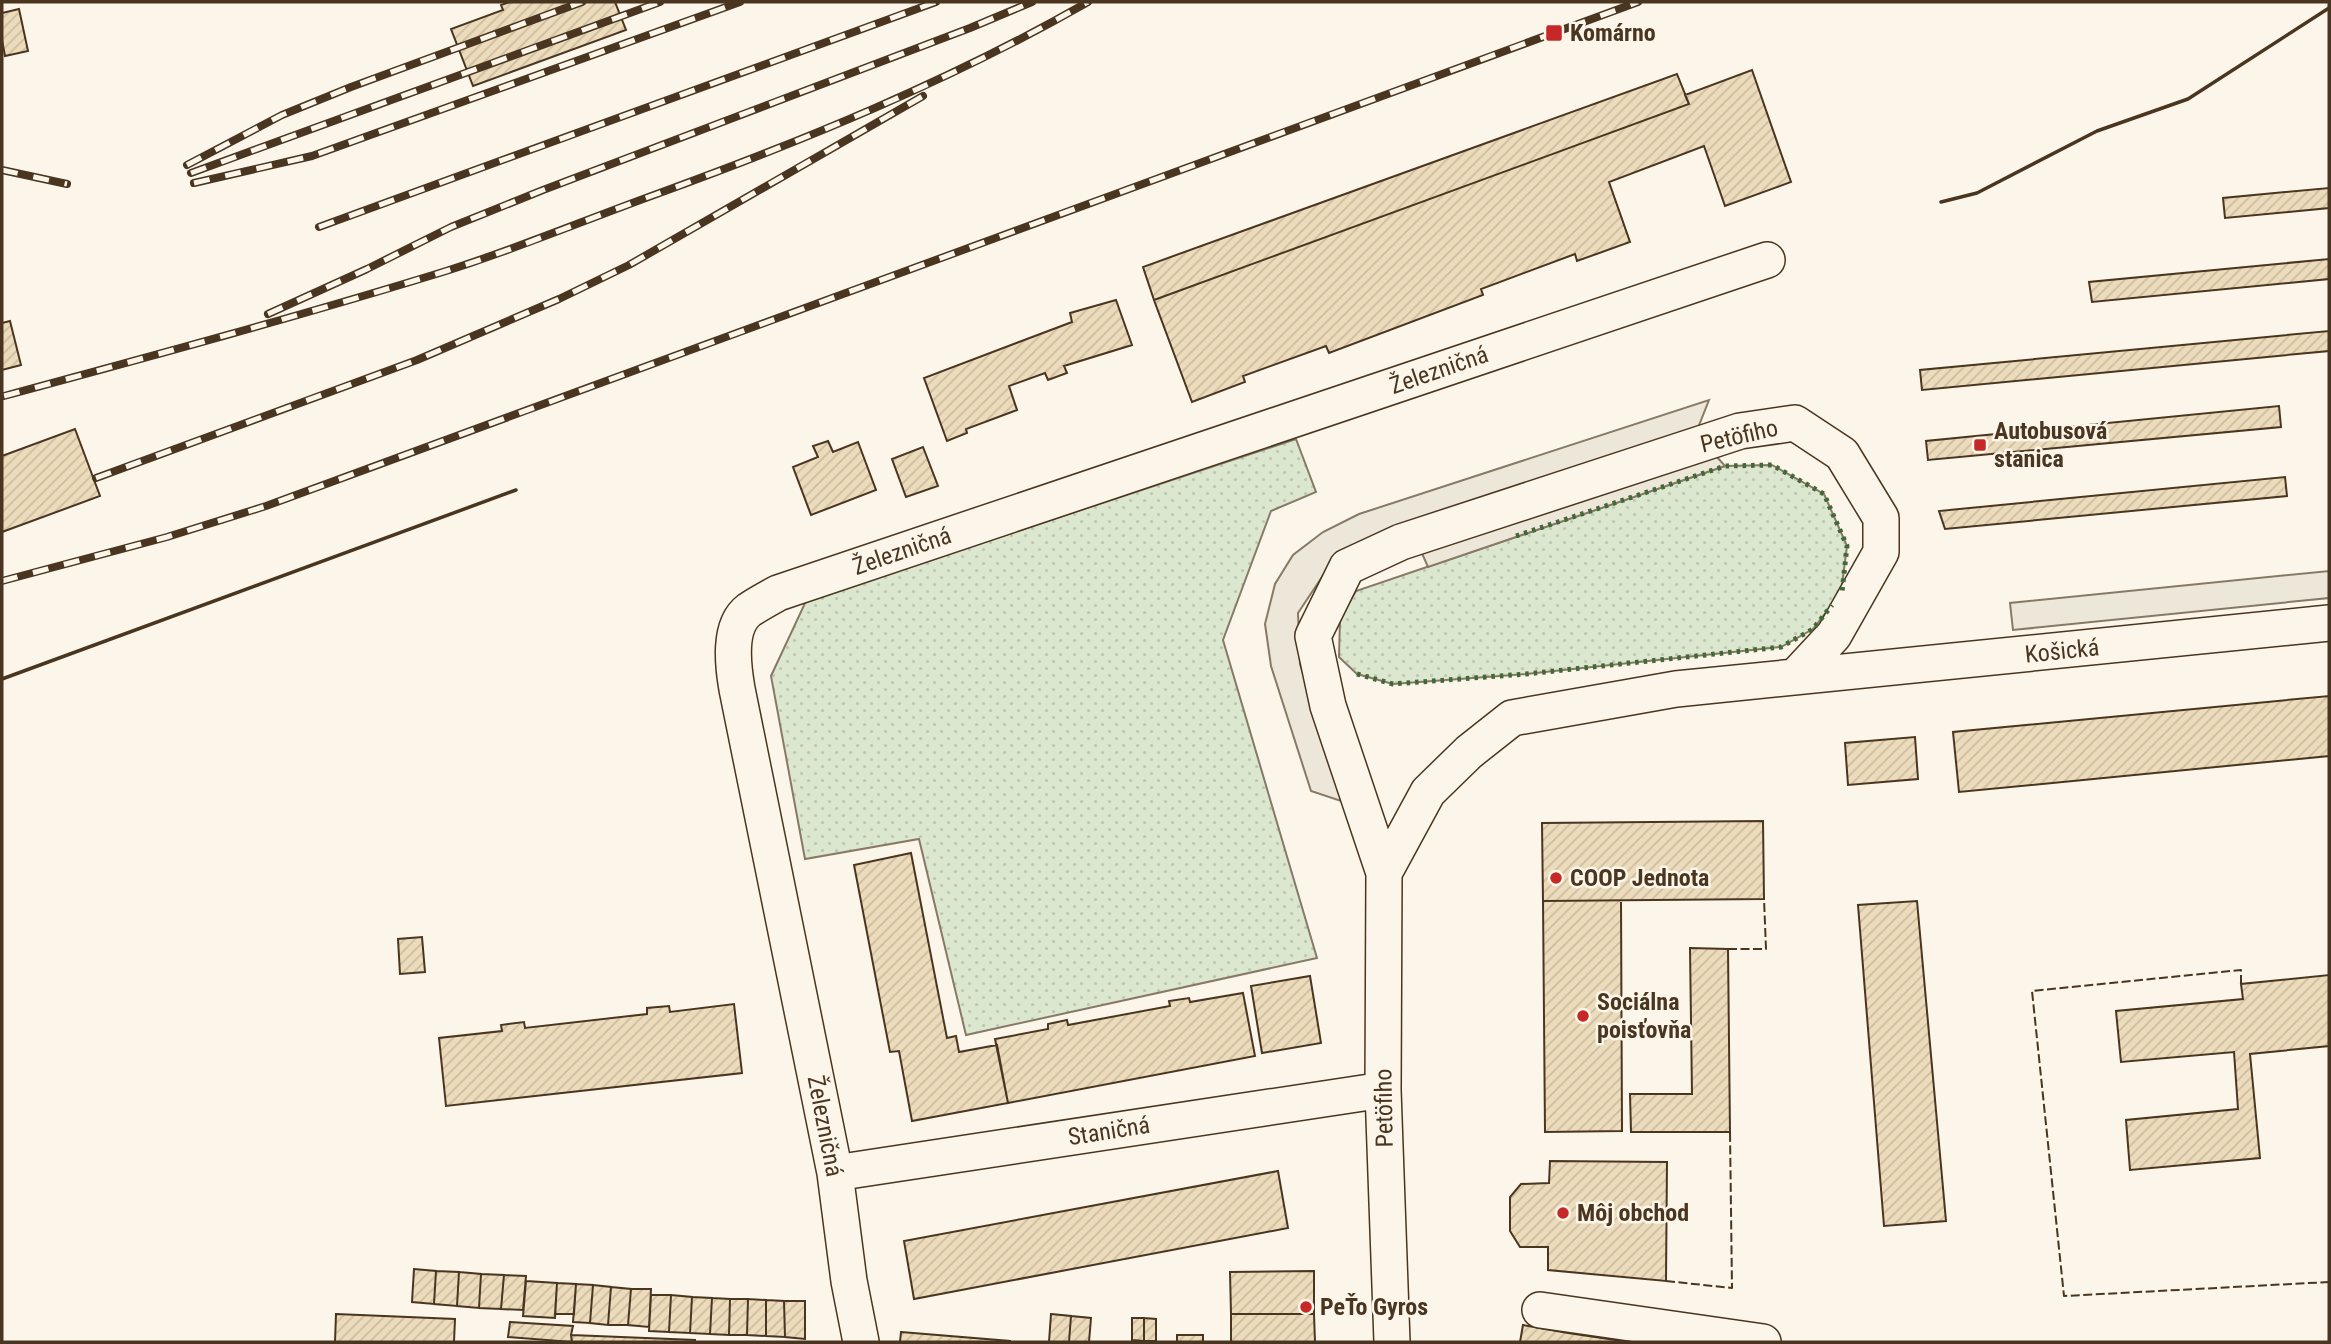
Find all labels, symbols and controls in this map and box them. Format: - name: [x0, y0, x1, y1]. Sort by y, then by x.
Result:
- place label: Komárno: [1570, 19, 1656, 47]
- marker: Komárno: [1544, 23, 1564, 43]
- street label: Železničná: [1386, 340, 1492, 400]
- street label: Petöfiho: [1698, 414, 1780, 458]
- place label: Autobusová stanica: [1994, 417, 2107, 473]
- marker: Autobusová stanica: [1972, 437, 1988, 453]
- street label: Železničná: [849, 521, 955, 581]
- street label: Košická: [2023, 633, 2101, 669]
- place label: COOP Jednota: [1570, 864, 1709, 892]
- marker: COOP Jednota: [1548, 870, 1564, 886]
- place label: Sociálna poisťovňa: [1597, 988, 1691, 1044]
- marker: Sociálna poisťovňa: [1575, 1008, 1591, 1024]
- street label: Petöfiho: [1369, 1068, 1399, 1148]
- street label: Železničná: [802, 1073, 848, 1179]
- street label: Staničná: [1066, 1111, 1152, 1151]
- place label: Môj obchod: [1577, 1199, 1689, 1227]
- marker: Môj obchod: [1555, 1205, 1571, 1221]
- place label: PeŤo Gyros: [1320, 1293, 1428, 1321]
- marker: PeŤo Gyros: [1298, 1299, 1314, 1315]

